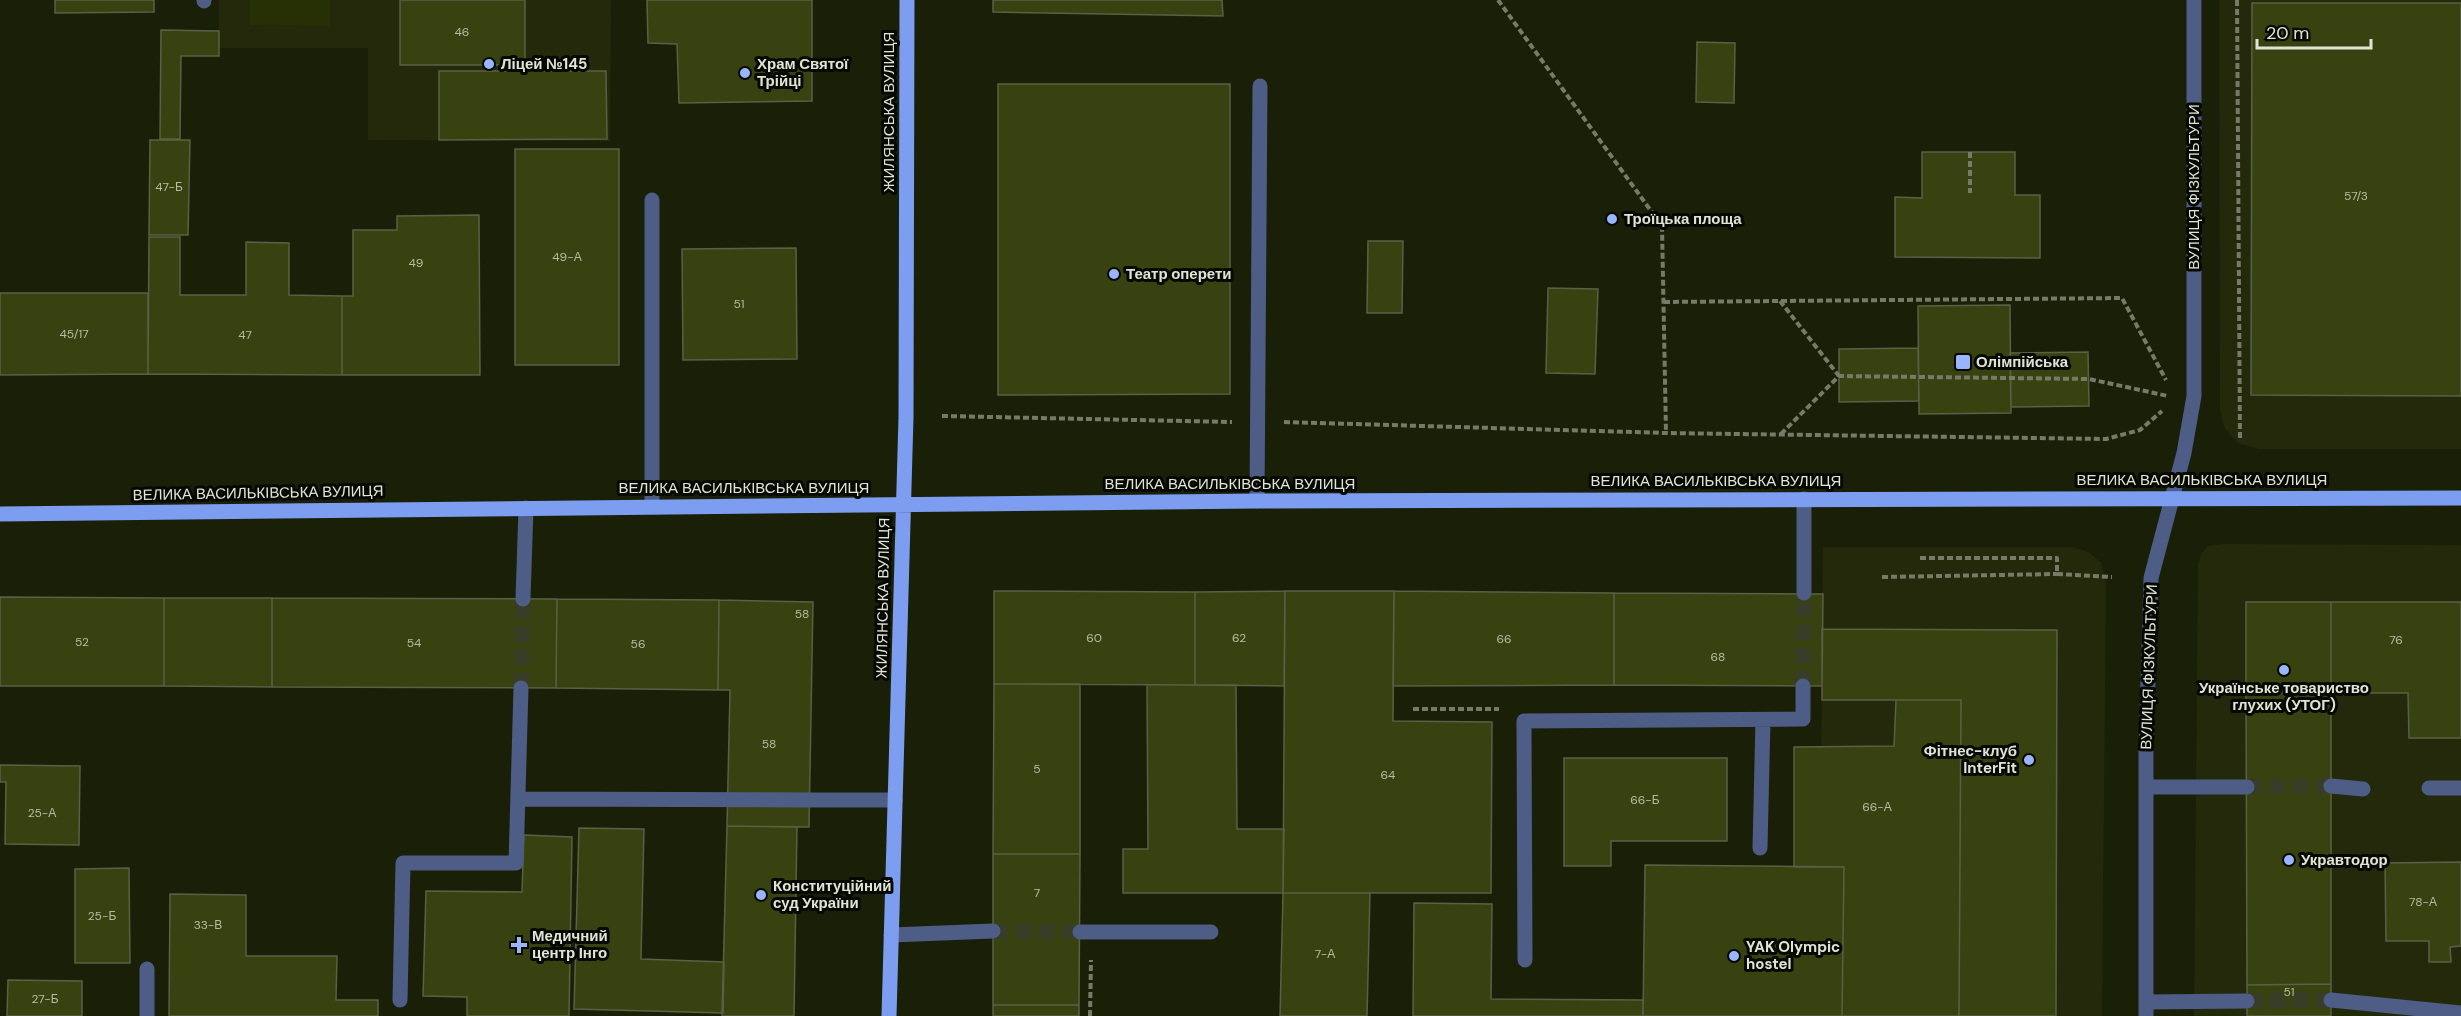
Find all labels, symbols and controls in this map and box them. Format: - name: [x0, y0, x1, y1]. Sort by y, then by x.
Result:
- scale bar: [2257, 12, 2371, 50]
- text: 20 m: [2266, 21, 2309, 45]
- house number: 46: [455, 24, 469, 40]
- street label: ЖИЛЯНСЬКА ВУЛИЦЯ: [879, 32, 899, 192]
- place label: Ліцей №145: [501, 54, 587, 74]
- place label: Храм Святої Трійці: [757, 54, 849, 91]
- marker: Ліцей №145: [482, 57, 496, 71]
- marker: Храм Святої Трійці: [738, 66, 752, 80]
- street label: ВУЛИЦЯ ФІЗКУЛЬТУРИ: [2184, 104, 2204, 270]
- house number: 47-Б: [155, 179, 183, 195]
- house number: 57/3: [2344, 188, 2368, 204]
- place label: Троїцька площа: [1624, 209, 1742, 229]
- marker: Троїцька площа: [1605, 212, 1619, 226]
- house number: 49-А: [552, 249, 582, 265]
- house number: 49: [409, 255, 423, 271]
- place label: Театр оперети: [1126, 264, 1232, 284]
- marker: Театр оперети: [1107, 267, 1121, 281]
- house number: 51: [733, 296, 745, 312]
- house number: 45/17: [59, 326, 89, 342]
- house number: 47: [238, 327, 252, 343]
- place label: Олімпійська: [1976, 352, 2069, 372]
- marker: Олімпійська: [1954, 353, 1972, 371]
- street label: ВЕЛИКА ВАСИЛЬКІВСЬКА ВУЛИЦЯ: [2077, 470, 2327, 490]
- street label: ВЕЛИКА ВАСИЛЬКІВСЬКА ВУЛИЦЯ: [1591, 471, 1841, 491]
- street label: ВЕЛИКА ВАСИЛЬКІВСЬКА ВУЛИЦЯ: [1105, 474, 1355, 494]
- street label: ВЕЛИКА ВАСИЛЬКІВСЬКА ВУЛИЦЯ: [619, 478, 869, 498]
- street label: ВЕЛИКА ВАСИЛЬКІВСЬКА ВУЛИЦЯ: [132, 481, 384, 505]
- street label: ЖИЛЯНСЬКА ВУЛИЦЯ: [872, 518, 894, 678]
- street label: ВУЛИЦЯ ФІЗКУЛЬТУРИ: [2136, 584, 2162, 750]
- house number: 58: [795, 606, 809, 622]
- house number: 60: [1086, 630, 1102, 646]
- house number: 62: [1232, 630, 1246, 646]
- house number: 66: [1496, 631, 1512, 647]
- house number: 76: [2389, 632, 2403, 648]
- house number: 52: [75, 634, 89, 650]
- house number: 54: [407, 635, 421, 651]
- house number: 56: [631, 636, 645, 652]
- house number: 68: [1711, 649, 1725, 665]
- marker: Українське товариство глухих (УТОГ): [2277, 663, 2291, 677]
- place label: Українське товариство глухих (УТОГ): [2199, 678, 2369, 715]
- house number: 58: [762, 736, 776, 752]
- place label: Фітнес-клуб InterFit: [1924, 741, 2017, 778]
- marker: Фітнес-клуб InterFit: [2022, 753, 2036, 767]
- house number: 5: [1033, 761, 1041, 777]
- house number: 64: [1381, 767, 1395, 783]
- house number: 66-Б: [1630, 792, 1660, 808]
- house number: 66-А: [1862, 799, 1892, 815]
- house number: 25-А: [28, 805, 56, 821]
- place label: Укравтодор: [2301, 850, 2388, 870]
- marker: Укравтодор: [2282, 853, 2296, 867]
- place label: Конституційний суд України: [773, 876, 891, 913]
- house number: 7: [1034, 885, 1040, 901]
- marker: Конституційний суд України: [754, 888, 768, 902]
- house number: 78-А: [2409, 894, 2437, 910]
- house number: 25-Б: [88, 908, 116, 924]
- house number: 33-В: [194, 917, 222, 933]
- place label: Медичний центр Інго: [532, 926, 608, 963]
- marker: Медичний центр Інго: [510, 936, 528, 954]
- place label: YAK Olympic hostel: [1746, 937, 1840, 974]
- house number: 7-А: [1315, 946, 1335, 962]
- marker: YAK Olympic hostel: [1727, 949, 1741, 963]
- house number: 51: [2283, 984, 2295, 1000]
- house number: 27-Б: [31, 991, 59, 1007]

